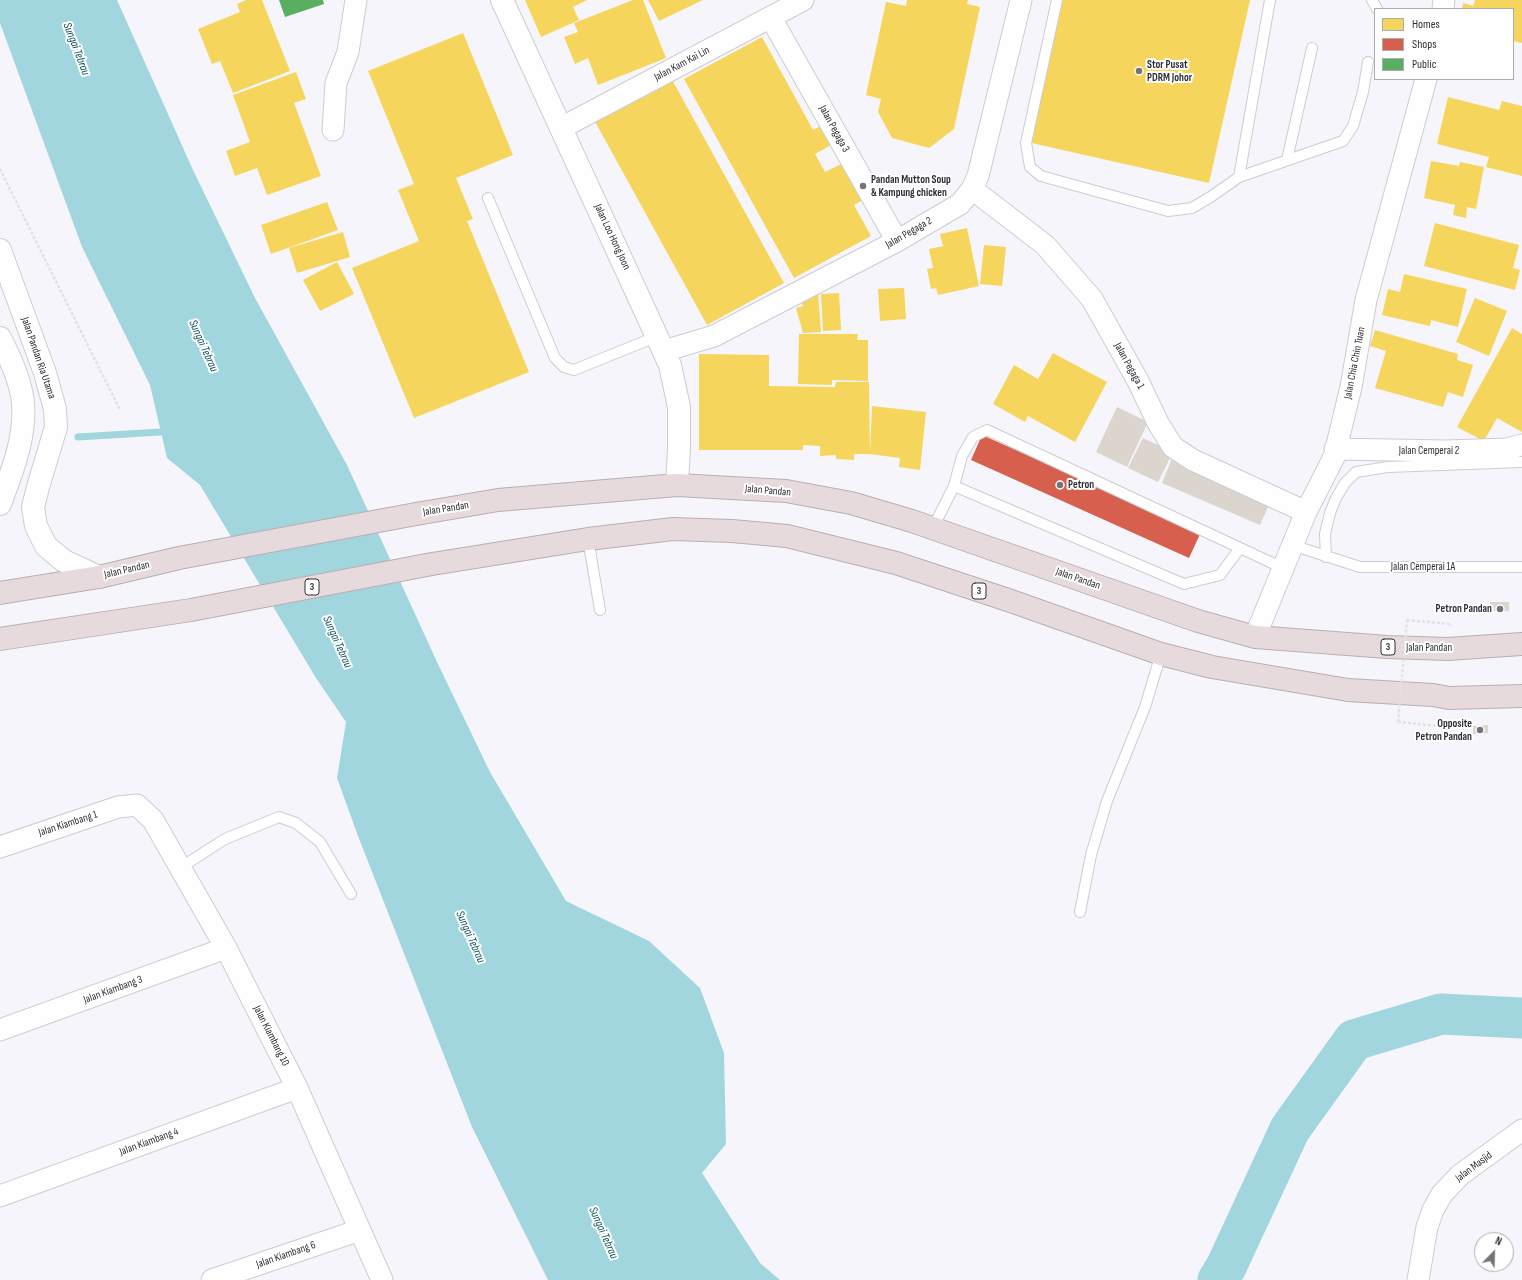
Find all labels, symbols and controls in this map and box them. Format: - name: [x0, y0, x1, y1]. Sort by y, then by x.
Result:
- legend: [1374, 8, 1514, 80]
- text: Homes: [1412, 17, 1440, 32]
- water label: Sungai Tebrau: [59, 21, 93, 77]
- text: Shops: [1412, 37, 1437, 52]
- street label: Jalan Kam Kai Lin: [652, 44, 712, 84]
- text: Public: [1412, 57, 1437, 72]
- place label: Stor Pusat PDRM Johor: [1147, 58, 1192, 84]
- marker: Stor Pusat PDRM Johor: [1134, 66, 1144, 76]
- street label: Jalan Pegaga 3: [816, 103, 852, 155]
- place label: Pandan Mutton Soup & Kampung chicken: [871, 173, 951, 199]
- marker: Pandan Mutton Soup & Kampung chicken: [858, 181, 868, 191]
- street label: Jalan Loo Hong Joon: [591, 202, 633, 272]
- street label: Jalan Pegaga 2: [883, 214, 935, 252]
- street label: Jalan Pandan Ria Utama: [18, 316, 58, 400]
- water label: Sungai Tebrau: [185, 318, 221, 374]
- street label: Jalan Chia Chin Tuan: [1342, 326, 1368, 400]
- street label: Jalan Pegaga 1: [1111, 341, 1147, 391]
- street label: Jalan Cemperai 2: [1399, 444, 1459, 458]
- place label: Petron: [1068, 478, 1094, 492]
- marker: Petron: [1055, 480, 1065, 490]
- street label: Jalan Pandan: [744, 482, 792, 500]
- street label: Jalan Pandan: [422, 499, 470, 519]
- street label: Jalan Pandan: [103, 558, 151, 582]
- street label: Jalan Cemperai 1A: [1391, 560, 1455, 574]
- street label: Jalan Pandan: [1054, 565, 1102, 593]
- road number: 3: [305, 579, 319, 595]
- road number: 3: [972, 583, 986, 599]
- place label: Petron Pandan: [1436, 602, 1492, 616]
- marker: Petron Pandan: [1495, 604, 1505, 614]
- water label: Sungai Tebrau: [319, 614, 355, 670]
- road number: 3: [1381, 639, 1395, 655]
- street label: Jalan Pandan: [1406, 641, 1452, 655]
- place label: Opposite Petron Pandan: [1416, 717, 1472, 743]
- marker: Opposite Petron Pandan: [1475, 725, 1485, 735]
- street label: Jalan Kiambang 1: [37, 808, 99, 840]
- water label: Sungai Tebrau: [452, 909, 488, 965]
- street label: Jalan Kiambang 3: [82, 973, 144, 1007]
- street label: Jalan Kiambang 10: [250, 1004, 292, 1068]
- street label: Jalan Kiambang 4: [118, 1125, 180, 1159]
- street label: Jalan Masjid: [1453, 1149, 1495, 1185]
- water label: Sungai Tebrau: [585, 1205, 621, 1261]
- north arrow: [1474, 1232, 1514, 1272]
- text: N: [1493, 1234, 1504, 1249]
- street label: Jalan Kiambang 6: [255, 1239, 317, 1271]

